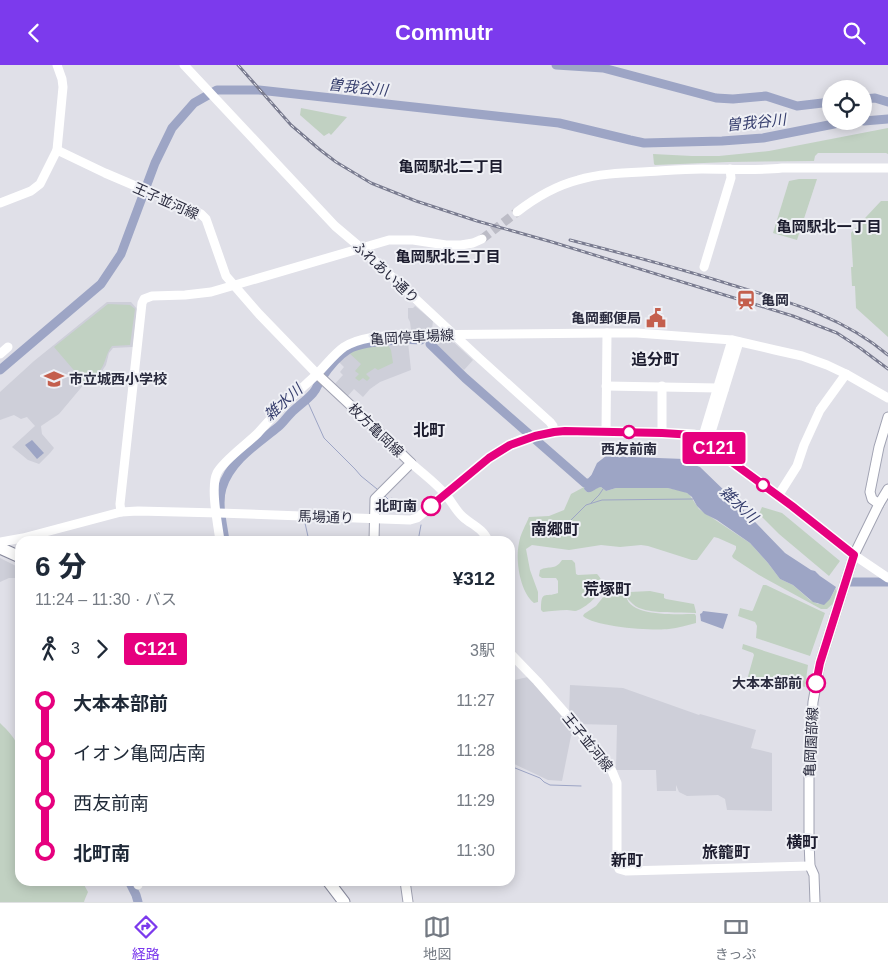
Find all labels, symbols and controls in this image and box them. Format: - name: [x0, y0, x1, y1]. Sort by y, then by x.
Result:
- icon: back: [20, 19, 48, 47]
- icon: search: [840, 19, 868, 47]
- text: Commutr: [395, 20, 493, 45]
- water label: 曽我谷川: [327, 75, 391, 99]
- map controls: [822, 80, 872, 130]
- button: locate: [822, 80, 872, 130]
- water label: 曽我谷川: [725, 110, 789, 134]
- district label: 亀岡駅北二丁目: [398, 158, 504, 175]
- street label: 王子並河線: [131, 179, 201, 223]
- district label: 亀岡駅北一丁目: [776, 218, 882, 235]
- street label: ふれあい通り: [350, 238, 422, 306]
- district label: 亀岡駅北三丁目: [395, 248, 501, 265]
- station icon: 亀岡: [735, 289, 757, 311]
- place label: 亀岡: [761, 292, 789, 308]
- public building icon: 亀岡郵便局: [645, 307, 667, 329]
- place label: 亀岡郵便局: [571, 310, 641, 326]
- street label: 亀岡停車場線: [370, 327, 454, 347]
- district label: 追分町: [631, 351, 679, 368]
- school or university icon: 市立城西小学校: [43, 368, 65, 390]
- place label: 市立城西小学校: [69, 371, 167, 387]
- water label: 雑水川: [261, 379, 307, 423]
- street label: 枚方亀岡線: [345, 400, 407, 460]
- district label: 北町: [413, 422, 445, 439]
- marker: 西友前南: [622, 425, 636, 439]
- line badge: C121: [679, 432, 749, 464]
- text: C121: [692, 438, 736, 458]
- place label: 西友前南: [601, 441, 657, 457]
- unlabelled marker: [756, 478, 770, 492]
- water label: 雑水川: [717, 482, 763, 527]
- marker: 北町南: [421, 496, 441, 516]
- place label: 北町南: [375, 498, 417, 514]
- street label: 馬場通り: [298, 508, 354, 526]
- district label: 南郷町: [531, 521, 579, 538]
- text: 6 分: [35, 551, 86, 582]
- text: ¥312: [453, 568, 495, 589]
- district label: 荒塚町: [583, 581, 631, 598]
- text: 11:24 – 11:30 · バス: [35, 591, 177, 608]
- icon: walk: [35, 635, 63, 663]
- icon: forward: [88, 635, 116, 663]
- text: C121: [134, 639, 177, 659]
- text: 3: [71, 640, 80, 657]
- text: 3駅: [470, 642, 495, 659]
- marker: 大本本部前: [806, 673, 826, 693]
- place label: 大本本部前: [732, 675, 802, 691]
- text: 11:27: [456, 692, 495, 709]
- text: 大本本部前: [73, 693, 168, 714]
- street label: 亀岡園部線: [801, 707, 821, 777]
- street label: 王子並河線: [560, 710, 616, 774]
- text: 11:28: [456, 742, 495, 759]
- text: イオン亀岡店南: [73, 743, 206, 764]
- text: 11:29: [456, 792, 495, 809]
- text: 西友前南: [73, 793, 149, 814]
- district label: 横町: [786, 833, 818, 851]
- text: 11:30: [456, 842, 495, 859]
- text: 北町南: [73, 843, 130, 864]
- district label: 旅籠町: [702, 844, 750, 861]
- district label: 新町: [611, 852, 643, 869]
- tab: 経路: [132, 913, 160, 963]
- tab: 地図: [423, 913, 451, 963]
- tab: きっぷ: [715, 913, 756, 963]

